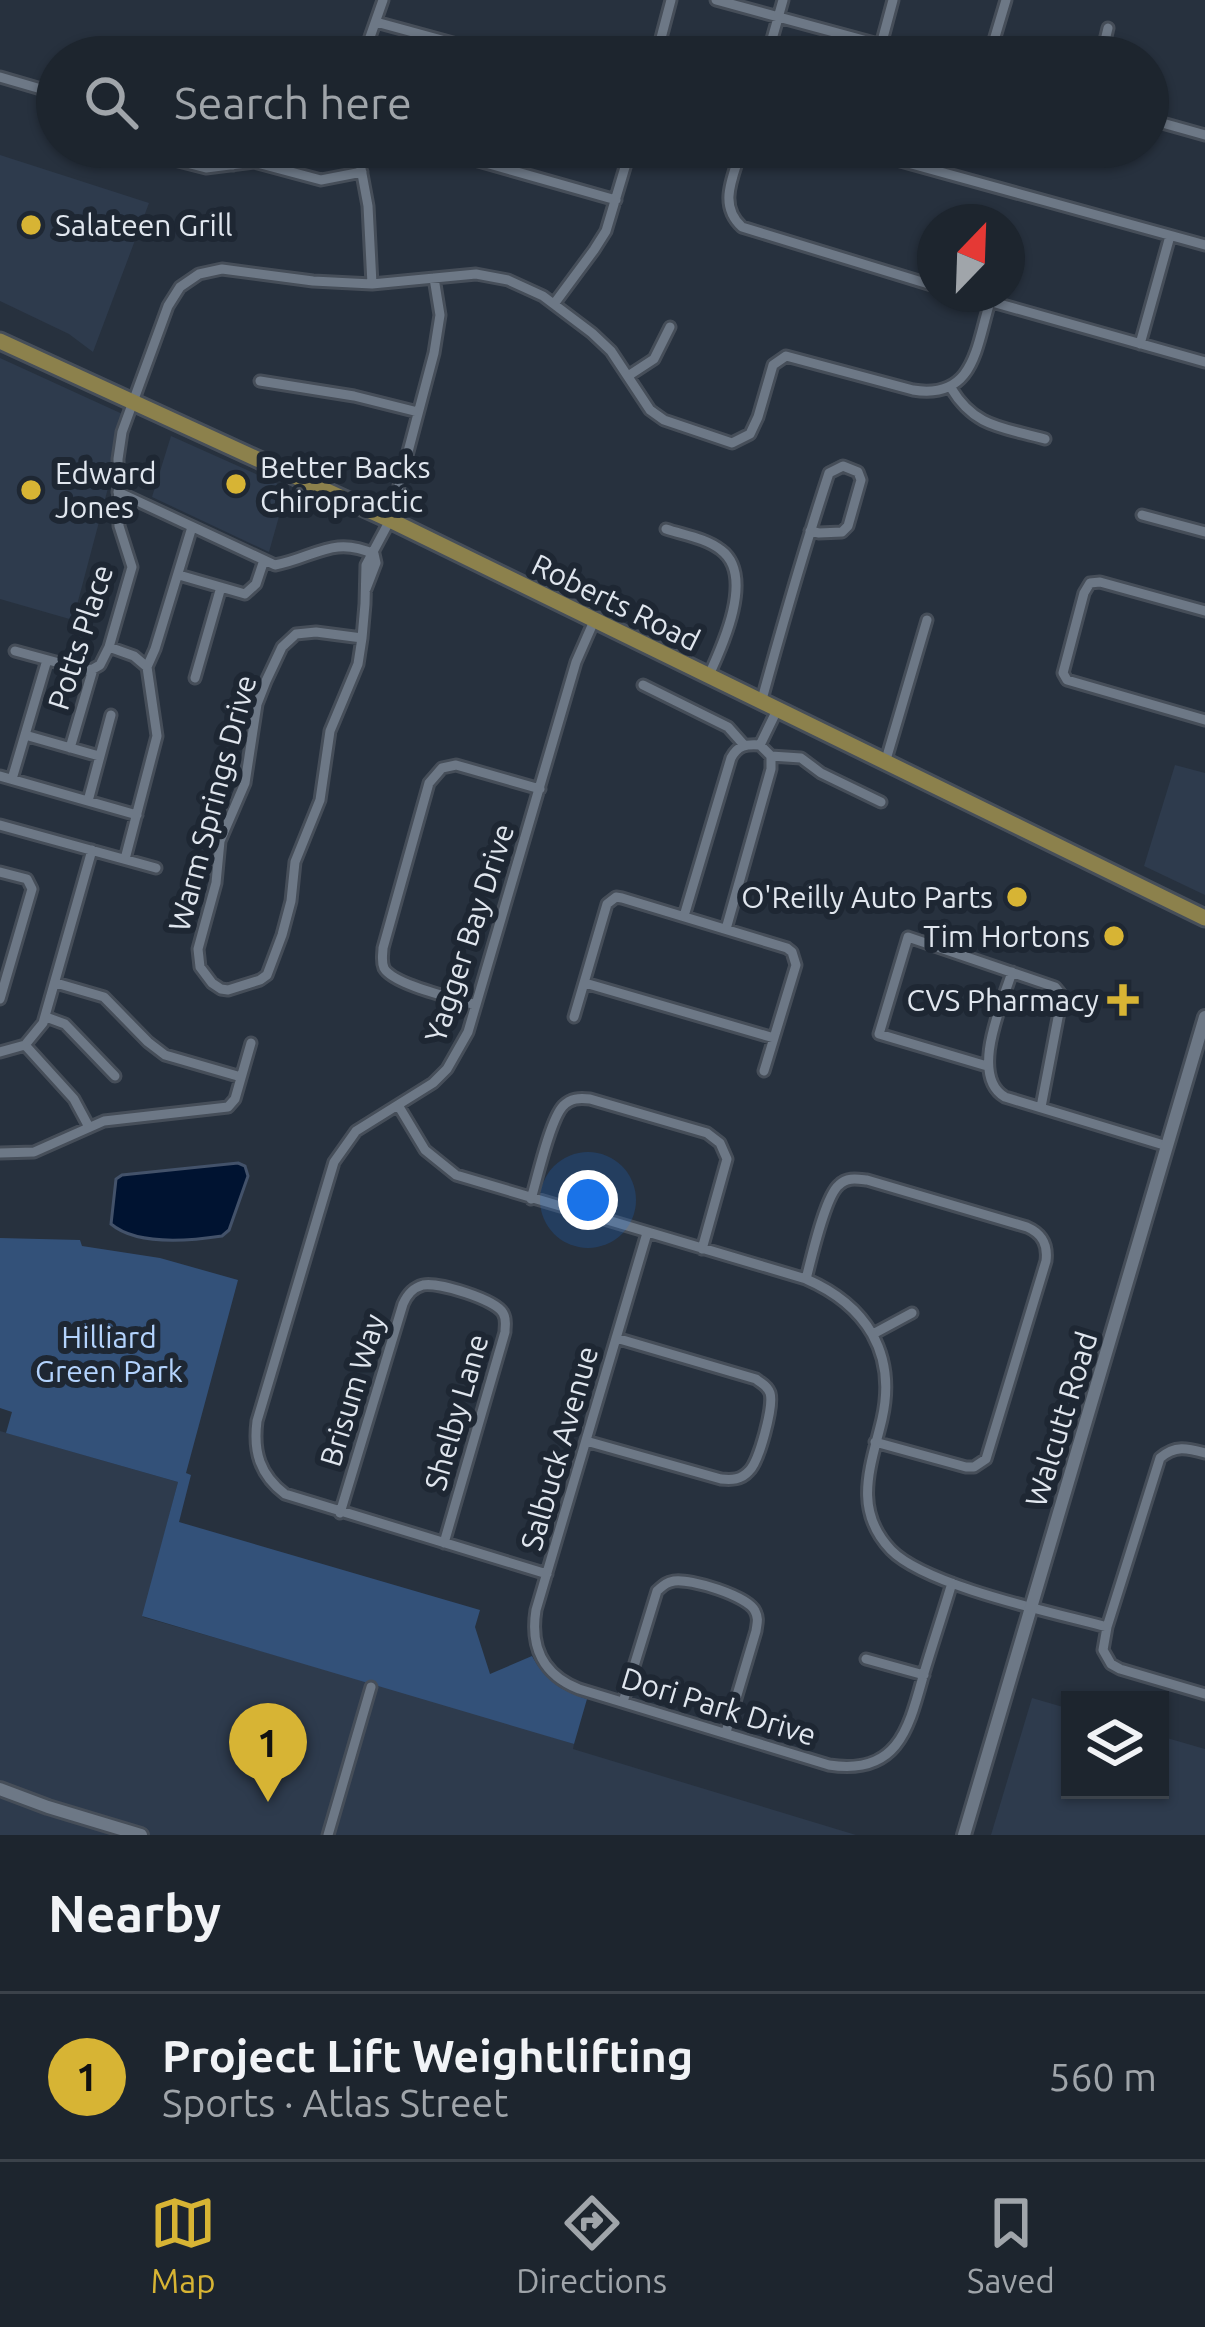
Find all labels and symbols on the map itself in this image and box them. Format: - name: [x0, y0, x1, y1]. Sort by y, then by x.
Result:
- north arrow: [917, 204, 1025, 312]
- place label: Salateen Grill: [55, 208, 233, 242]
- marker: Salateen Grill: [18, 212, 44, 238]
- place label: Better Backs Chiropractic: [260, 450, 431, 518]
- place label: Edward Jones: [55, 456, 157, 524]
- marker: Better Backs Chiropractic: [223, 471, 249, 497]
- marker: Edward Jones: [18, 477, 44, 503]
- street label: Roberts Road: [527, 547, 705, 657]
- street label: Potts Place: [41, 560, 119, 714]
- street label: Warm Springs Drive: [161, 671, 263, 935]
- street label: Yagger Bay Drive: [418, 819, 520, 1047]
- place label: O'Reilly Auto Parts: [741, 880, 993, 914]
- marker: O'Reilly Auto Parts: [1004, 884, 1030, 910]
- place label: Tim Hortons: [923, 919, 1090, 953]
- marker: Tim Hortons: [1101, 923, 1127, 949]
- place label: CVS Pharmacy: [907, 983, 1099, 1017]
- marker: CVS Pharmacy: [1110, 987, 1136, 1013]
- your location: [558, 1170, 618, 1230]
- street label: Brisum Way: [313, 1310, 391, 1470]
- park label: Hilliard Green Park: [35, 1320, 183, 1388]
- street label: Walcutt Road: [1018, 1327, 1104, 1511]
- street label: Shelby Lane: [418, 1330, 494, 1494]
- street label: Salbuck Avenue: [514, 1342, 604, 1554]
- street label: Dori Park Drive: [618, 1660, 820, 1752]
- pin: 1: [229, 1703, 307, 1802]

